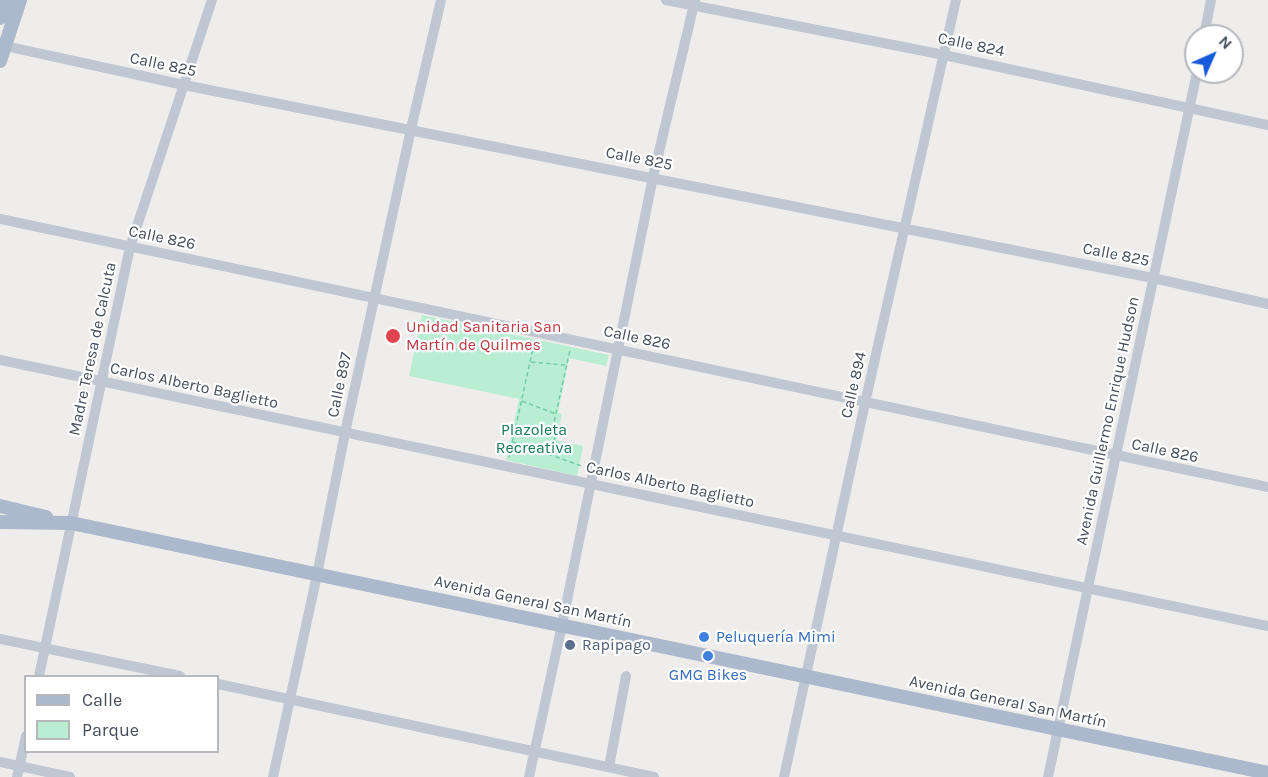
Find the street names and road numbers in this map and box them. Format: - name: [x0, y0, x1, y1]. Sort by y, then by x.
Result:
- street label: Calle 824: [936, 29, 1006, 61]
- street label: Calle 825: [128, 49, 198, 81]
- street label: Calle 825: [604, 143, 674, 175]
- street label: Calle 826: [127, 222, 197, 254]
- street label: Calle 825: [1081, 239, 1151, 271]
- street label: Madre Teresa de Calcuta: [65, 260, 121, 438]
- street label: Avenida Guillermo Enrique Hudson: [1072, 295, 1144, 547]
- street label: Calle 826: [602, 322, 672, 354]
- street label: Calle 894: [837, 350, 871, 420]
- street label: Calle 897: [324, 351, 356, 419]
- street label: Carlos Alberto Baglietto: [108, 359, 280, 413]
- street label: Calle 826: [1130, 435, 1200, 467]
- street label: Carlos Alberto Baglietto: [584, 458, 756, 512]
- street label: Avenida General San Martín: [433, 572, 633, 632]
- street label: Avenida General San Martín: [908, 672, 1108, 732]

